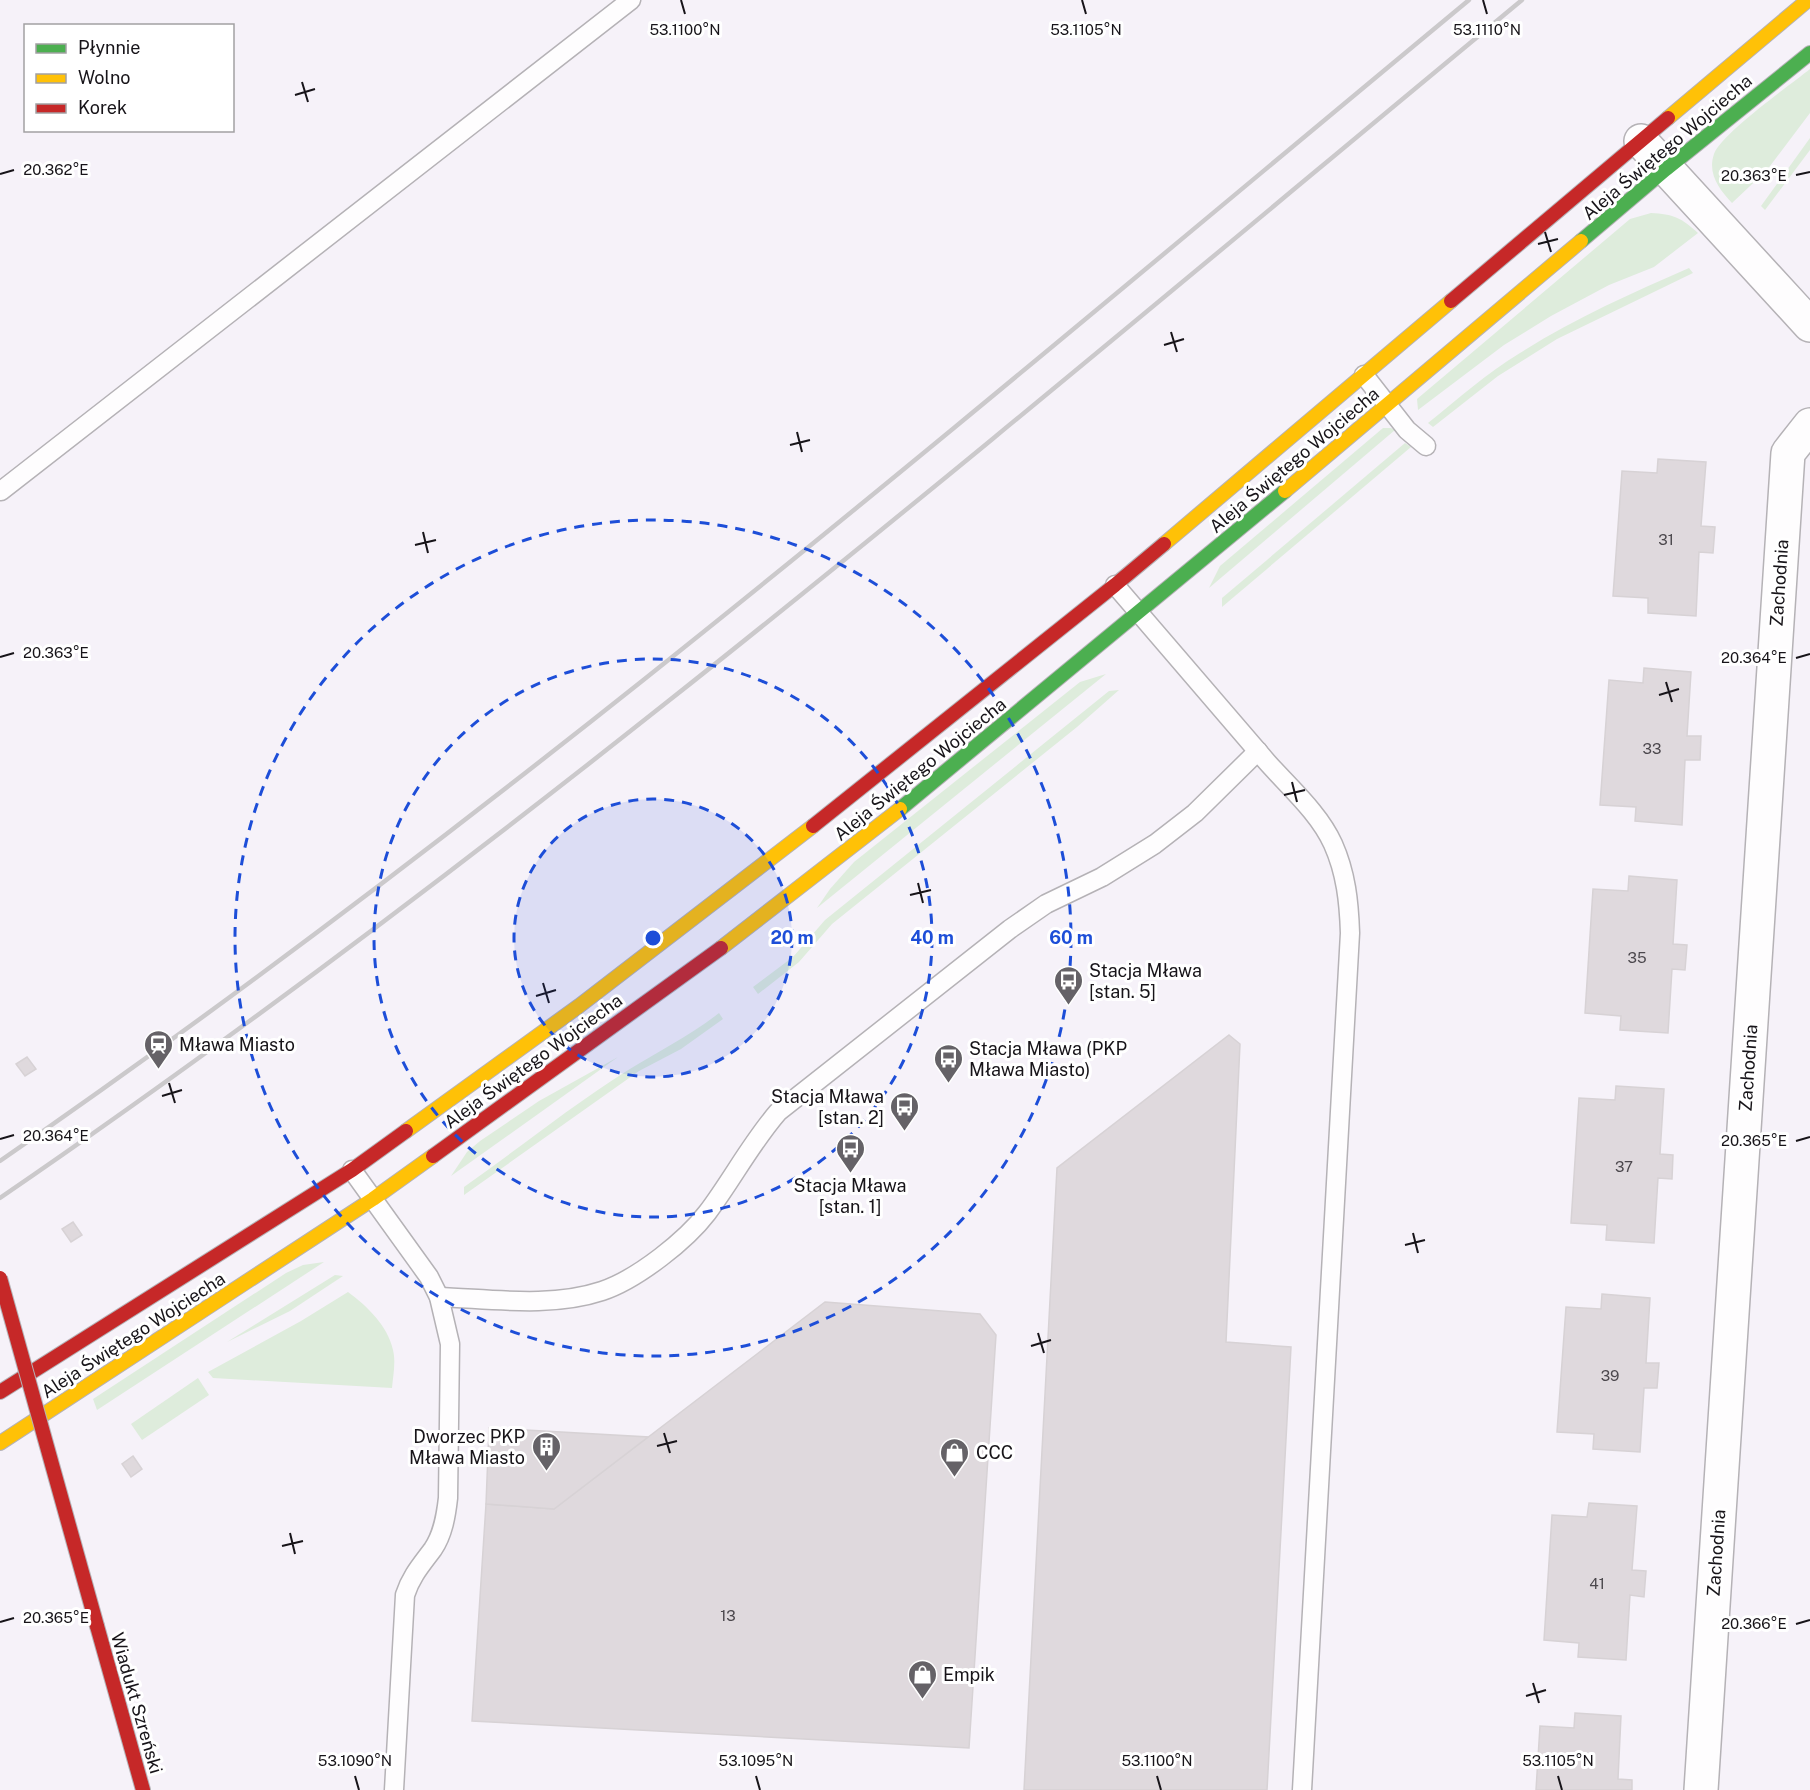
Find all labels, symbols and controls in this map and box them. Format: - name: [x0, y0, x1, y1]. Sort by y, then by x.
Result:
- text: 53.1100°N: [649, 21, 721, 38]
- text: 53.1105°N: [1050, 21, 1122, 38]
- text: 53.1110°N: [1453, 21, 1521, 38]
- legend: [24, 24, 234, 132]
- text: Płynnie: [78, 37, 141, 58]
- text: Wolno: [78, 67, 130, 88]
- street label: Aleja Świętego Wojciecha: [1577, 69, 1756, 224]
- text: Korek: [78, 97, 127, 118]
- text: 20.362°E: [23, 161, 89, 178]
- text: 20.363°E: [1721, 167, 1787, 184]
- street label: Aleja Świętego Wojciecha: [1204, 382, 1383, 537]
- house number: 31: [1658, 531, 1674, 548]
- street label: Zachodnia: [1765, 539, 1793, 627]
- text: 20.363°E: [23, 644, 89, 661]
- text: 20.364°E: [1721, 649, 1787, 666]
- street label: Aleja Świętego Wojciecha: [829, 692, 1010, 845]
- house number: 33: [1643, 740, 1661, 757]
- text: 20 m: [770, 927, 814, 948]
- text: 40 m: [910, 927, 954, 948]
- text: 60 m: [1049, 927, 1093, 948]
- centre of rings: [643, 928, 663, 948]
- house number: 35: [1627, 949, 1647, 966]
- place label: Stacja Mława [stan. 5]: [1089, 960, 1202, 1002]
- bus stop icon: Stacja Mława [stan. 5]: [1052, 964, 1084, 1006]
- street label: Aleja Świętego Wojciecha: [439, 989, 626, 1133]
- street label: Zachodnia: [1734, 1024, 1762, 1112]
- station icon: Mława Miasto: [142, 1028, 174, 1070]
- place label: Mława Miasto: [179, 1034, 295, 1055]
- place label: Stacja Mława (PKP Mława Miasto): [969, 1038, 1127, 1080]
- bus stop icon: Stacja Mława (PKP Mława Miasto): [932, 1042, 964, 1084]
- place label: Stacja Mława [stan. 2]: [771, 1086, 884, 1128]
- bus stop icon: Stacja Mława [stan. 2]: [889, 1090, 921, 1132]
- text: 20.364°E: [23, 1127, 89, 1144]
- bus stop icon: Stacja Mława [stan. 1]: [834, 1132, 866, 1174]
- text: 20.365°E: [1721, 1132, 1787, 1149]
- house number: 37: [1615, 1158, 1633, 1175]
- place label: Stacja Mława [stan. 1]: [794, 1175, 906, 1217]
- street label: Aleja Świętego Wojciecha: [37, 1267, 229, 1402]
- house number: 39: [1601, 1367, 1619, 1384]
- place label: Dworzec PKP Mława Miasto: [409, 1426, 525, 1468]
- building icon: Dworzec PKP Mława Miasto: [530, 1430, 562, 1472]
- shop icon: CCC: [939, 1436, 971, 1478]
- place label: CCC: [976, 1442, 1013, 1463]
- street label: Zachodnia: [1702, 1509, 1730, 1597]
- house number: 41: [1589, 1575, 1605, 1592]
- house number: 13: [720, 1607, 736, 1624]
- text: 20.365°E: [23, 1609, 89, 1626]
- text: 20.366°E: [1721, 1615, 1787, 1632]
- street label: Wiadukt Szreński: [107, 1630, 167, 1776]
- shop icon: Empik: [906, 1658, 938, 1700]
- place label: Empik: [943, 1664, 995, 1685]
- text: 53.1090°N: [318, 1752, 392, 1769]
- text: 53.1095°N: [719, 1752, 793, 1769]
- text: 53.1100°N: [1121, 1752, 1193, 1769]
- text: 53.1105°N: [1522, 1752, 1594, 1769]

